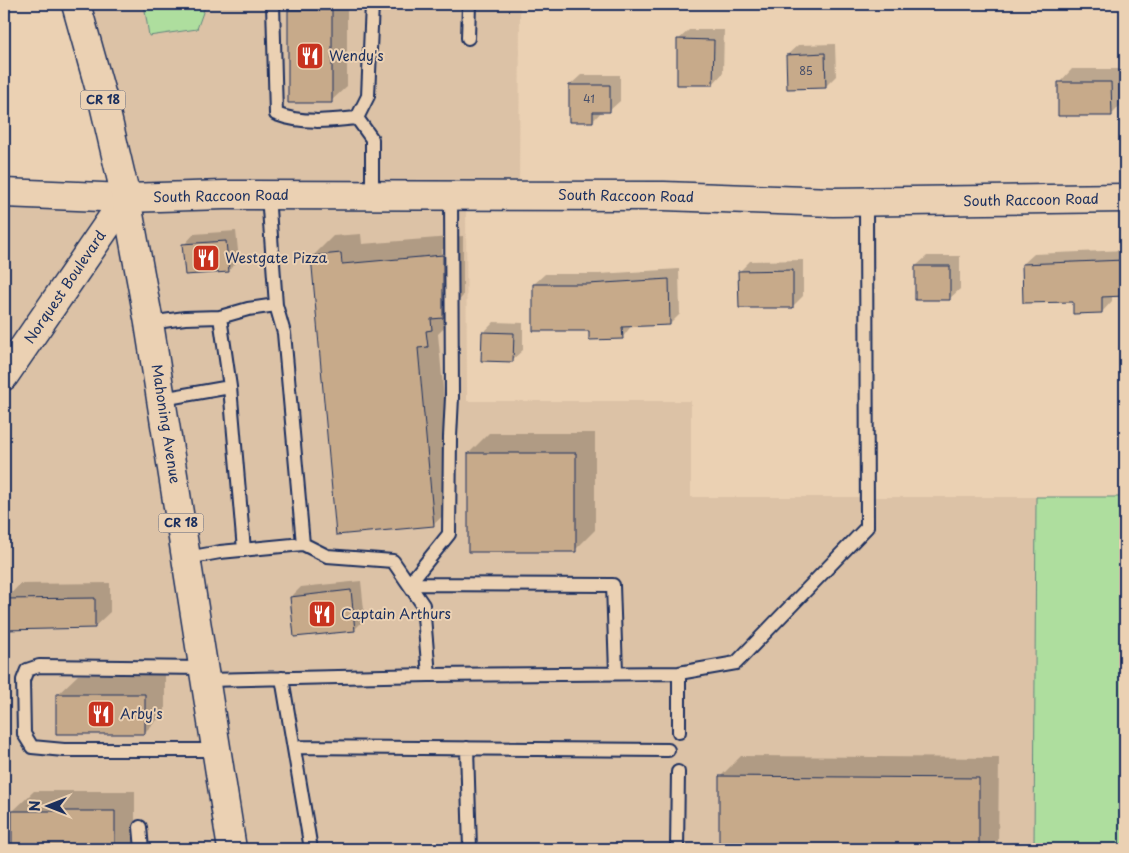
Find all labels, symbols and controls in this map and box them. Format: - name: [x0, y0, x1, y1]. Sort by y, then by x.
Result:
- restaurant icon: Wendy's: [295, 41, 325, 71]
- place label: Wendy's: [329, 45, 384, 66]
- house number: 85: [799, 62, 813, 79]
- road number: CR 18: [80, 90, 126, 110]
- house number: 41: [583, 90, 595, 107]
- street label: South Raccoon Road: [153, 184, 289, 207]
- street label: South Raccoon Road: [558, 184, 694, 207]
- street label: South Raccoon Road: [963, 188, 1099, 211]
- street label: Norquest Boulevard: [19, 226, 111, 348]
- restaurant icon: Westgate Pizza: [191, 243, 221, 273]
- place label: Westgate Pizza: [225, 247, 327, 268]
- street label: Mahoning Avenue: [147, 363, 186, 486]
- road number: CR 18: [158, 514, 204, 532]
- restaurant icon: Captain Arthurs: [307, 599, 337, 629]
- place label: Captain Arthurs: [341, 603, 451, 624]
- restaurant icon: Arby's: [86, 699, 116, 729]
- place label: Arby's: [120, 703, 163, 724]
- north arrow: [22, 780, 72, 830]
- text: N: [24, 800, 45, 812]

